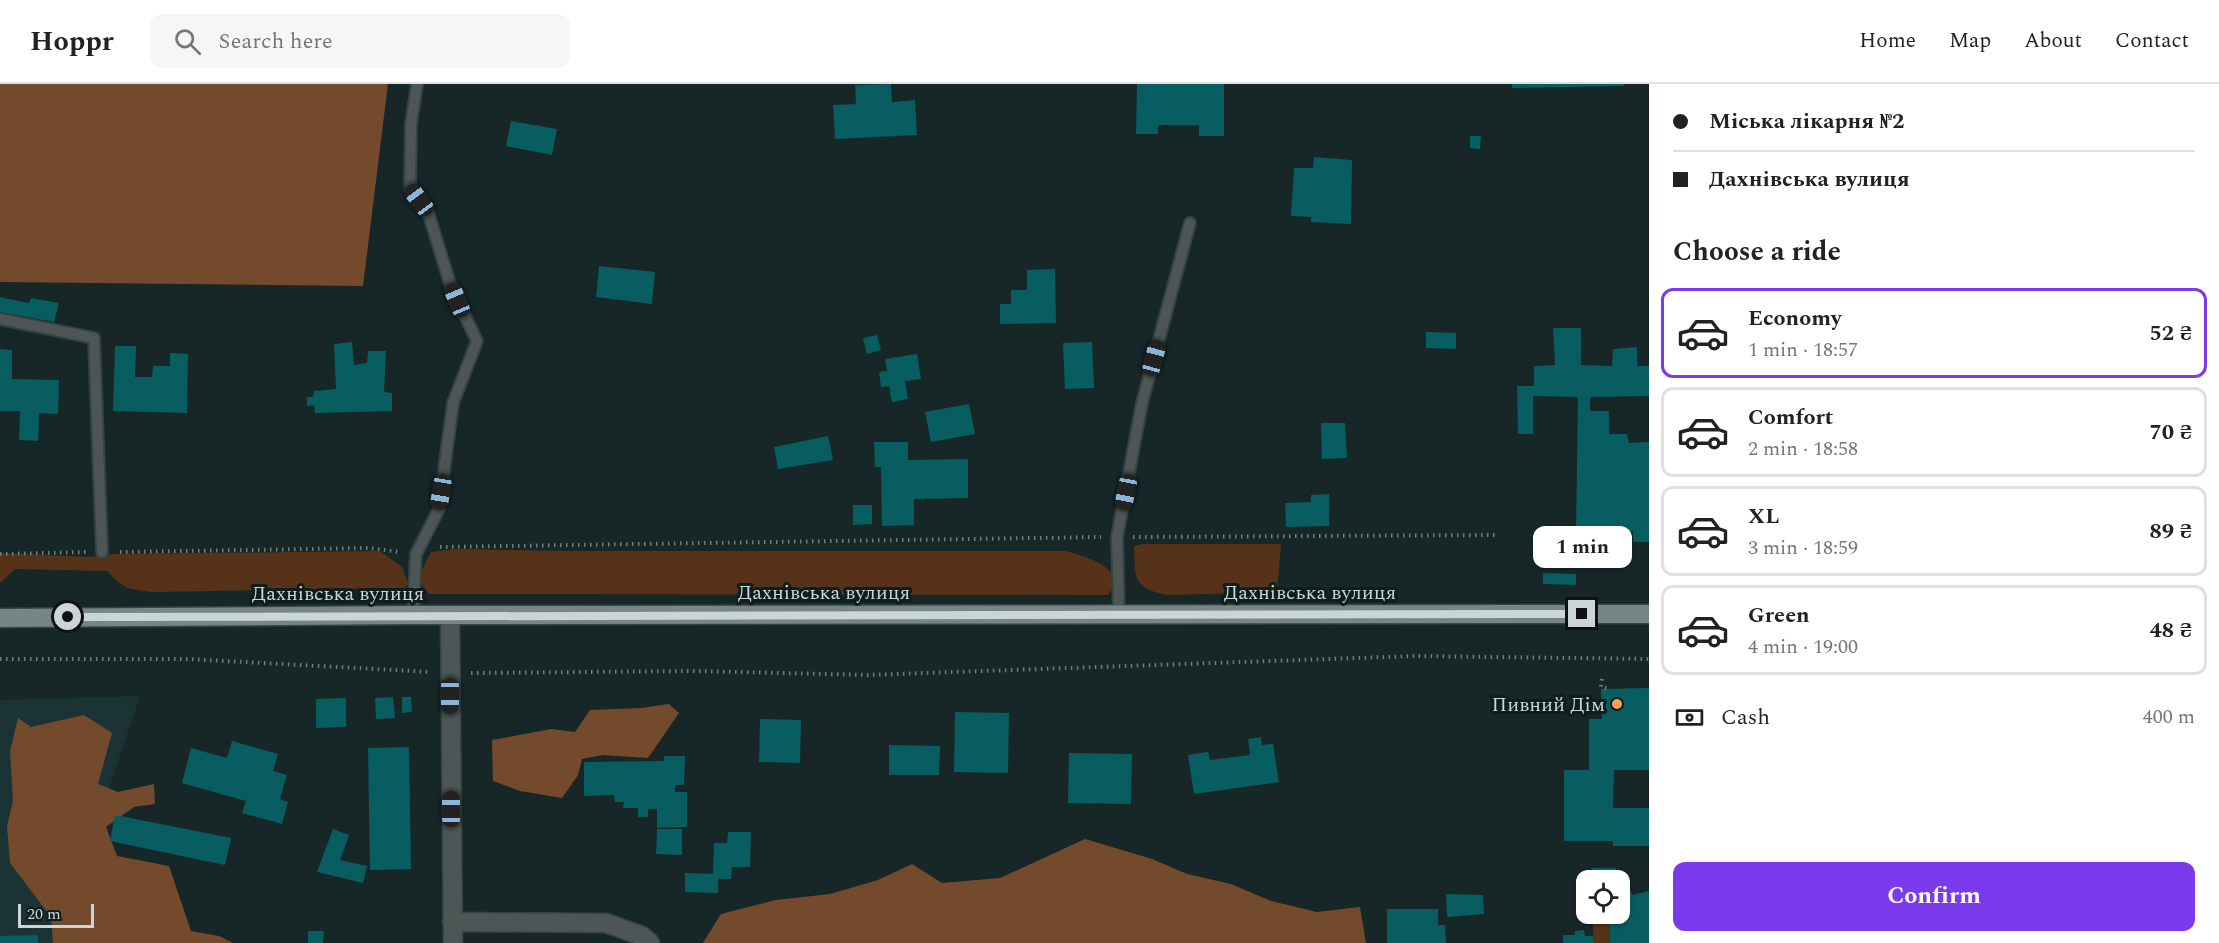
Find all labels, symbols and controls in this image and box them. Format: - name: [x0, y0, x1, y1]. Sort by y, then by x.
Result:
- search box: [150, 14, 570, 68]
- text: Hoppr: [30, 20, 114, 63]
- icon: search: [171, 25, 204, 58]
- text: Search here: [219, 25, 333, 58]
- text: Home: [1859, 25, 1916, 57]
- text: Map: [1949, 25, 1991, 57]
- text: About: [2024, 25, 2082, 57]
- text: Contact: [2115, 25, 2189, 57]
- text: Міська лікарня №2: [1709, 105, 1904, 138]
- text: Дахнівська вулиця: [1709, 163, 1910, 196]
- car: [401, 180, 437, 220]
- text: Choose a ride: [1673, 231, 1841, 273]
- car: [442, 280, 472, 320]
- text: Economy: [1748, 302, 1841, 335]
- icon: car: [1676, 306, 1730, 360]
- text: 52 ₴: [2149, 317, 2192, 350]
- text: 1 min · 18:57: [1748, 335, 1858, 365]
- car: [1141, 338, 1167, 378]
- text: Comfort: [1748, 401, 1833, 434]
- icon: car: [1676, 405, 1730, 459]
- text: 70 ₴: [2149, 416, 2192, 449]
- text: 2 min · 18:58: [1748, 434, 1858, 464]
- car: [429, 473, 453, 511]
- car: [1114, 473, 1138, 511]
- text: XL: [1748, 500, 1779, 533]
- icon: car: [1676, 504, 1730, 558]
- text: 89 ₴: [2149, 515, 2192, 548]
- callout: 1 min: [1532, 527, 1632, 569]
- text: 1 min: [1556, 532, 1609, 562]
- text: 3 min · 18:59: [1748, 533, 1858, 563]
- street label: Дахнівська вулиця: [738, 578, 910, 608]
- street label: Дахнівська вулиця: [1224, 578, 1396, 608]
- street label: Дахнівська вулиця: [252, 579, 424, 609]
- text: Green: [1748, 599, 1810, 632]
- route end: [1568, 600, 1595, 627]
- route start: [54, 603, 81, 630]
- icon: car: [1676, 603, 1730, 657]
- text: 48 ₴: [2149, 614, 2192, 647]
- text: 4 min · 19:00: [1748, 632, 1858, 662]
- car: [441, 678, 459, 714]
- place label: Пивний Дім: [1492, 690, 1605, 720]
- marker: Пивний Дім: [1610, 697, 1624, 711]
- icon: cash: [1673, 701, 1706, 734]
- text: Cash: [1721, 701, 1770, 734]
- text: 400 m: [2143, 702, 2195, 732]
- car: [442, 791, 460, 827]
- button: Confirm: [1673, 862, 2195, 931]
- map controls: [1576, 870, 1630, 924]
- button: locate: [1576, 870, 1630, 924]
- scale bar: [18, 901, 94, 928]
- text: 20 m: [27, 902, 61, 926]

